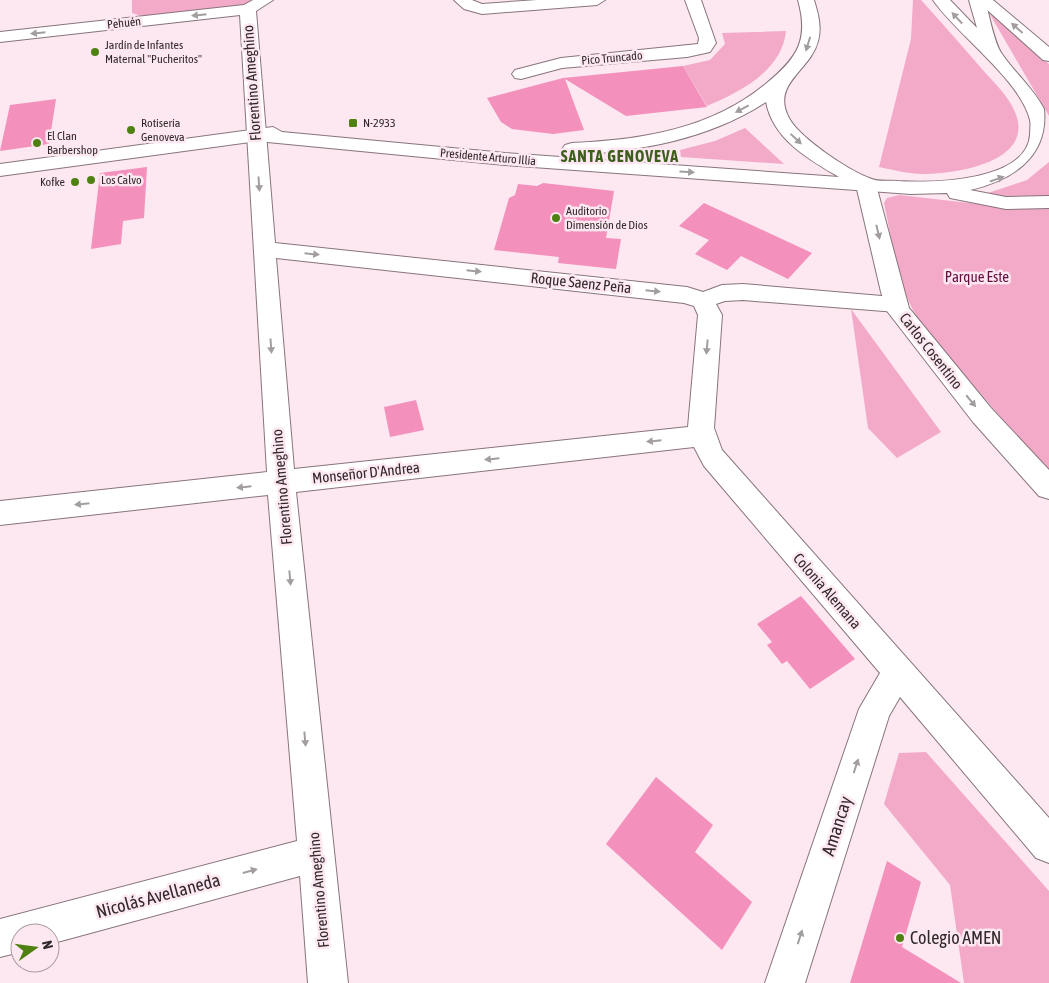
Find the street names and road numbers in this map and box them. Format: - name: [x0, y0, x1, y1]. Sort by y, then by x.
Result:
- street label: Pehuén: [106, 14, 142, 32]
- street label: Florentino Ameghino: [239, 25, 264, 142]
- street label: Pico Truncado: [581, 48, 643, 68]
- street label: Presidente Arturo Illia: [439, 146, 537, 168]
- street label: Roque Saenz Peña: [530, 269, 632, 296]
- street label: Carlos Cosentino: [896, 309, 966, 392]
- street label: Florentino Ameghino: [268, 429, 295, 546]
- street label: Monseñor D'Andrea: [311, 458, 421, 487]
- street label: Colonia Alemana: [790, 549, 865, 632]
- street label: Amancay: [817, 793, 856, 858]
- street label: Florentino Ameghino: [305, 832, 332, 949]
- street label: Nicolás Avellaneda: [93, 869, 222, 922]

